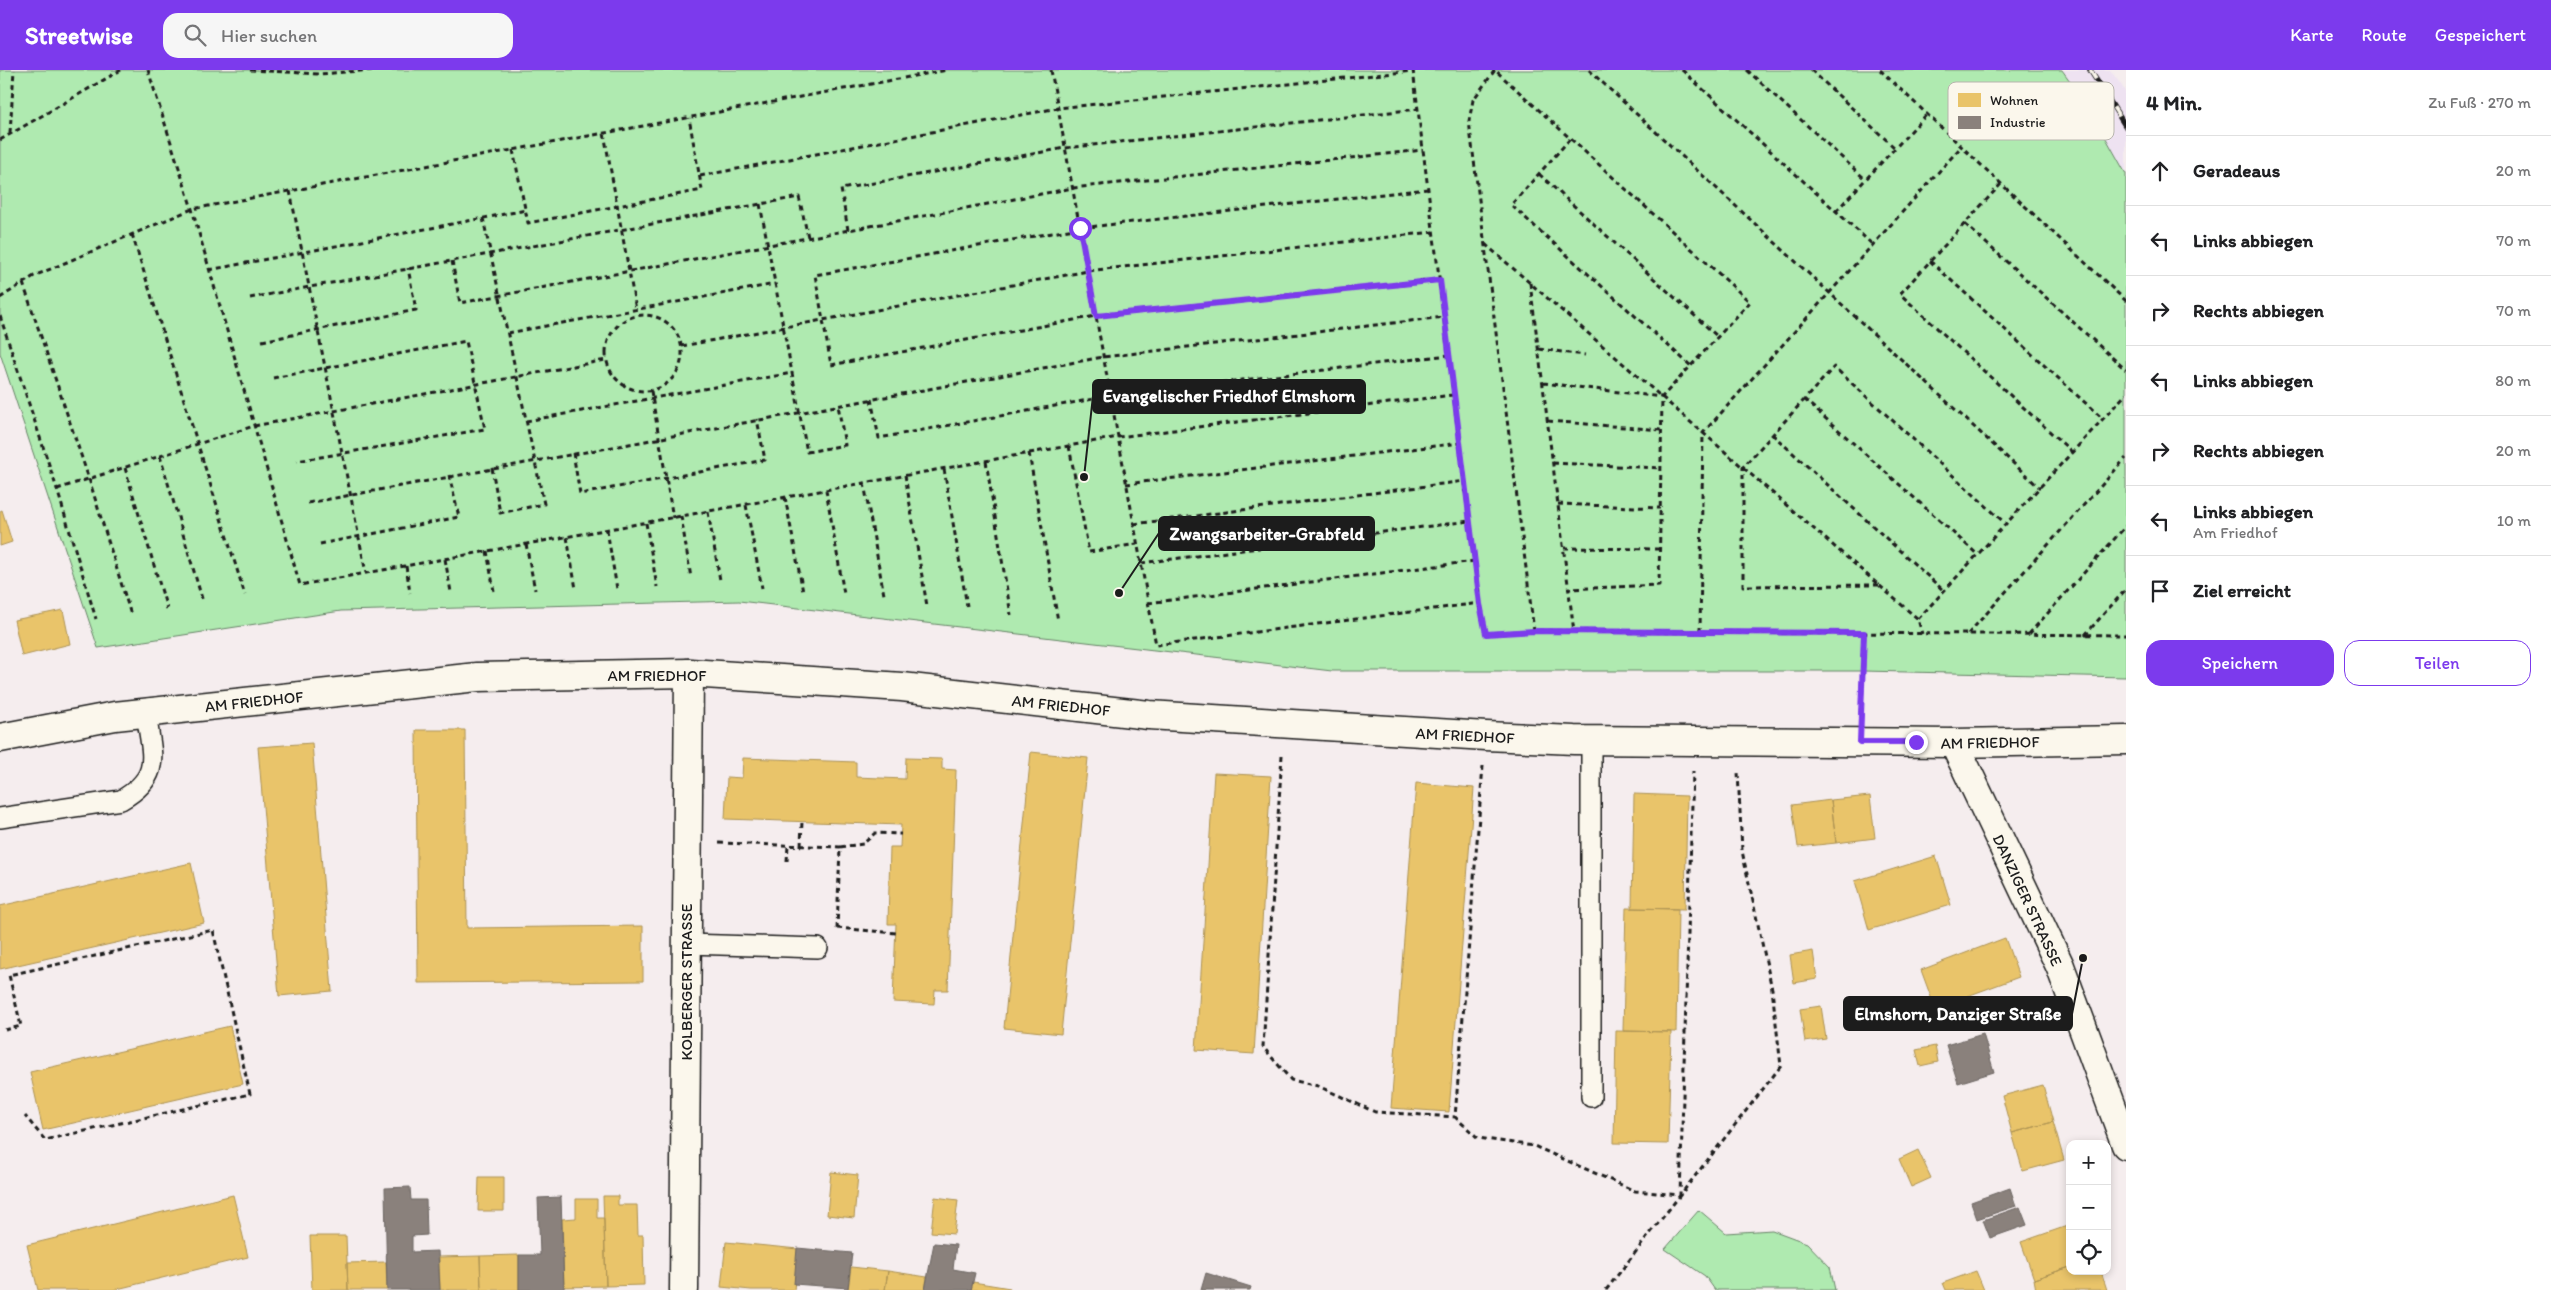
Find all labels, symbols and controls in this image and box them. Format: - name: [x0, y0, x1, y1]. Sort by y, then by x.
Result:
- search box: [163, 13, 513, 58]
- text: Streetwise: [25, 21, 133, 50]
- icon: search: [181, 21, 209, 49]
- text: Hier suchen: [221, 24, 317, 47]
- text: Karte: [2290, 24, 2333, 46]
- text: Route: [2361, 24, 2407, 46]
- text: Gespeichert: [2435, 24, 2526, 46]
- legend: [1948, 82, 2114, 140]
- text: 4 Min.: [2146, 90, 2202, 115]
- text: Wohnen: [1990, 92, 2038, 109]
- text: Zu Fuß · 270 m: [2428, 93, 2531, 112]
- text: Industrie: [1990, 114, 2046, 131]
- icon: ahead: [2146, 157, 2174, 185]
- text: Geradeaus: [2193, 159, 2280, 182]
- text: 20 m: [2496, 161, 2531, 180]
- route start: [1069, 217, 1092, 240]
- icon: left: [2146, 227, 2174, 255]
- text: Links abbiegen: [2193, 229, 2313, 252]
- text: 70 m: [2496, 231, 2531, 250]
- icon: right: [2146, 297, 2174, 325]
- text: Rechts abbiegen: [2193, 299, 2324, 322]
- text: 70 m: [2496, 301, 2531, 320]
- icon: left: [2146, 367, 2174, 395]
- text: Links abbiegen: [2193, 369, 2313, 392]
- text: 80 m: [2495, 371, 2531, 390]
- callout: Evangelischer Friedhof Elmshorn: [1093, 380, 1365, 413]
- text: Evangelischer Friedhof Elmshorn: [1103, 385, 1356, 407]
- icon: right: [2146, 437, 2174, 465]
- text: Rechts abbiegen: [2193, 439, 2324, 462]
- text: 20 m: [2496, 441, 2531, 460]
- text: Links abbiegen: [2193, 500, 2313, 523]
- icon: left: [2146, 507, 2174, 535]
- text: 10 m: [2497, 511, 2531, 530]
- callout: Zwangsarbeiter-Grabfeld: [1159, 517, 1374, 550]
- text: Zwangsarbeiter-Grabfeld: [1170, 523, 1365, 545]
- text: Am Friedhof: [2193, 523, 2278, 542]
- icon: arrive: [2146, 577, 2174, 605]
- text: Ziel erreicht: [2193, 579, 2291, 602]
- button: Speichern: [2146, 640, 2334, 686]
- button: Teilen: [2344, 640, 2531, 686]
- street label: AM FRIEDHOF: [608, 666, 707, 685]
- street label: AM FRIEDHOF: [204, 687, 305, 716]
- street label: AM FRIEDHOF: [1011, 691, 1112, 720]
- street label: AM FRIEDHOF: [1415, 723, 1516, 748]
- route end: [1905, 731, 1928, 754]
- street label: AM FRIEDHOF: [1940, 732, 2041, 753]
- street label: DANZIGER STRASSE: [1989, 831, 2066, 969]
- street label: KOLBERGER STRASSE: [677, 903, 696, 1061]
- callout: Elmshorn, Danziger Straße: [1844, 997, 2072, 1030]
- text: Elmshorn, Danziger Straße: [1854, 1003, 2062, 1025]
- map controls: [2066, 1140, 2111, 1275]
- button: +: [2066, 1140, 2111, 1185]
- button: −: [2066, 1185, 2111, 1230]
- button: locate: [2066, 1230, 2111, 1275]

